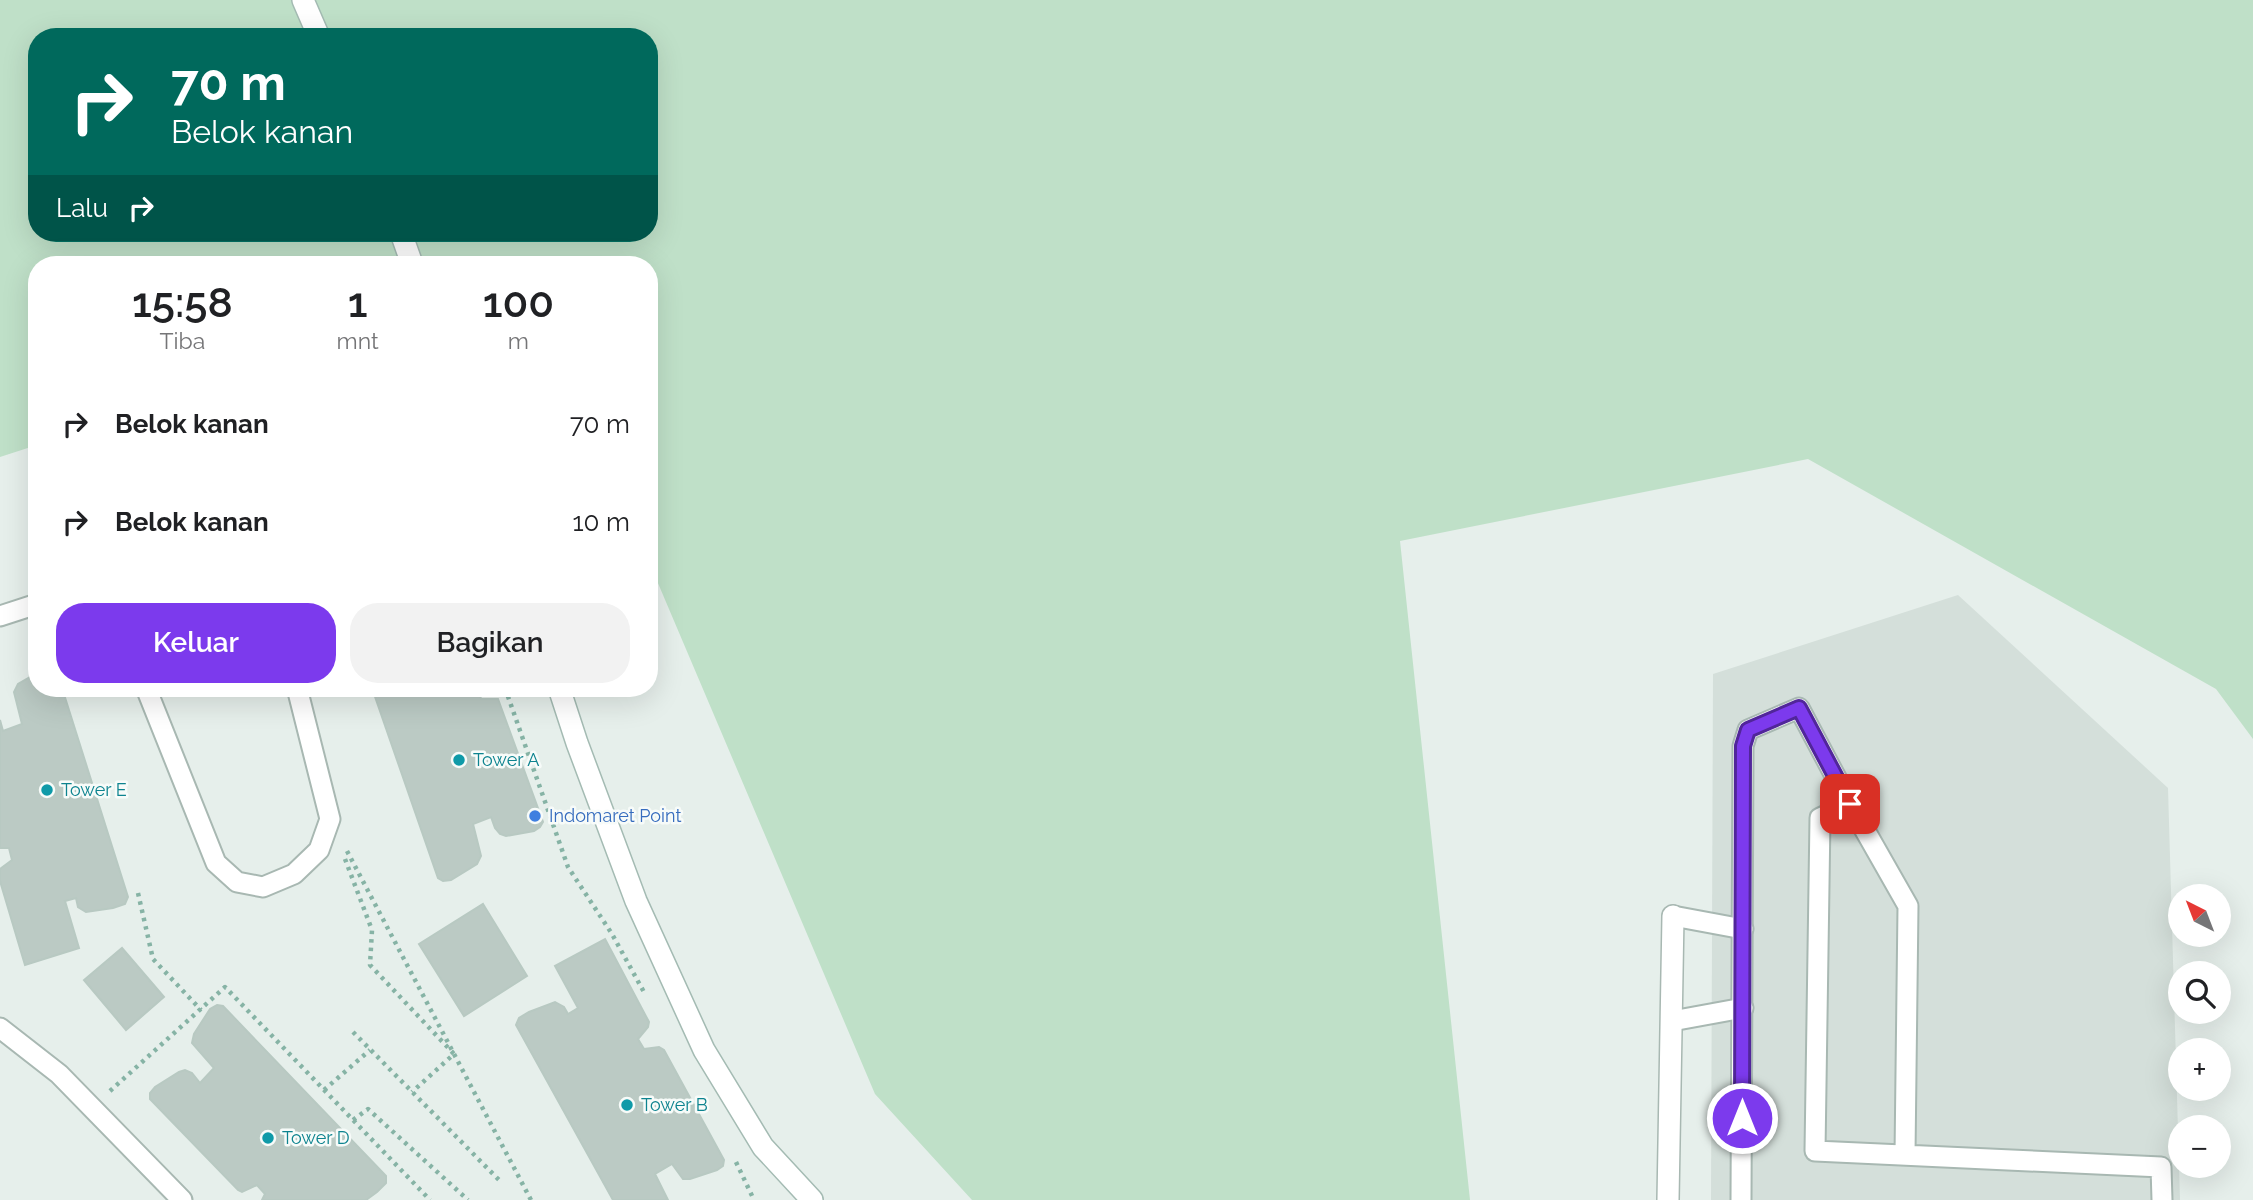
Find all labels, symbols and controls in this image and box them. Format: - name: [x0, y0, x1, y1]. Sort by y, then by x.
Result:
- text: 70 m: [171, 54, 286, 111]
- icon: right: [56, 56, 147, 147]
- text: Belok kanan: [171, 113, 353, 150]
- icon: right: [122, 189, 160, 227]
- text: Lalu: [56, 193, 108, 223]
- text: 15:58: [132, 278, 233, 327]
- text: 1: [348, 278, 368, 327]
- text: 100: [483, 278, 554, 327]
- text: Tiba: [159, 327, 205, 354]
- text: mnt: [337, 327, 379, 354]
- text: m: [508, 327, 529, 354]
- icon: right: [56, 405, 94, 443]
- text: Belok kanan: [115, 409, 269, 439]
- text: 70 m: [570, 409, 630, 439]
- icon: right: [56, 503, 94, 541]
- text: Belok kanan: [115, 507, 269, 537]
- text: 10 m: [572, 507, 630, 537]
- button: Keluar: [56, 603, 336, 683]
- button: Bagikan: [350, 603, 630, 683]
- place label: Tower A: [473, 749, 539, 770]
- marker: Tower A: [451, 752, 467, 768]
- pin: [1820, 774, 1880, 834]
- place label: Tower E: [61, 779, 127, 800]
- marker: Tower E: [39, 782, 55, 798]
- icon: arrive: [1831, 785, 1869, 823]
- place label: Indomaret Point: [549, 805, 681, 826]
- marker: Indomaret Point: [527, 808, 543, 824]
- north arrow: [2168, 884, 2231, 947]
- map controls: [2168, 884, 2231, 1178]
- button: search: [2168, 961, 2231, 1024]
- button: +: [2168, 1038, 2231, 1101]
- position arrow: [1705, 1081, 1779, 1155]
- place label: Tower B: [641, 1094, 708, 1115]
- marker: Tower B: [619, 1097, 635, 1113]
- button: −: [2168, 1115, 2231, 1178]
- place label: Tower D: [282, 1127, 350, 1148]
- marker: Tower D: [260, 1130, 276, 1146]

